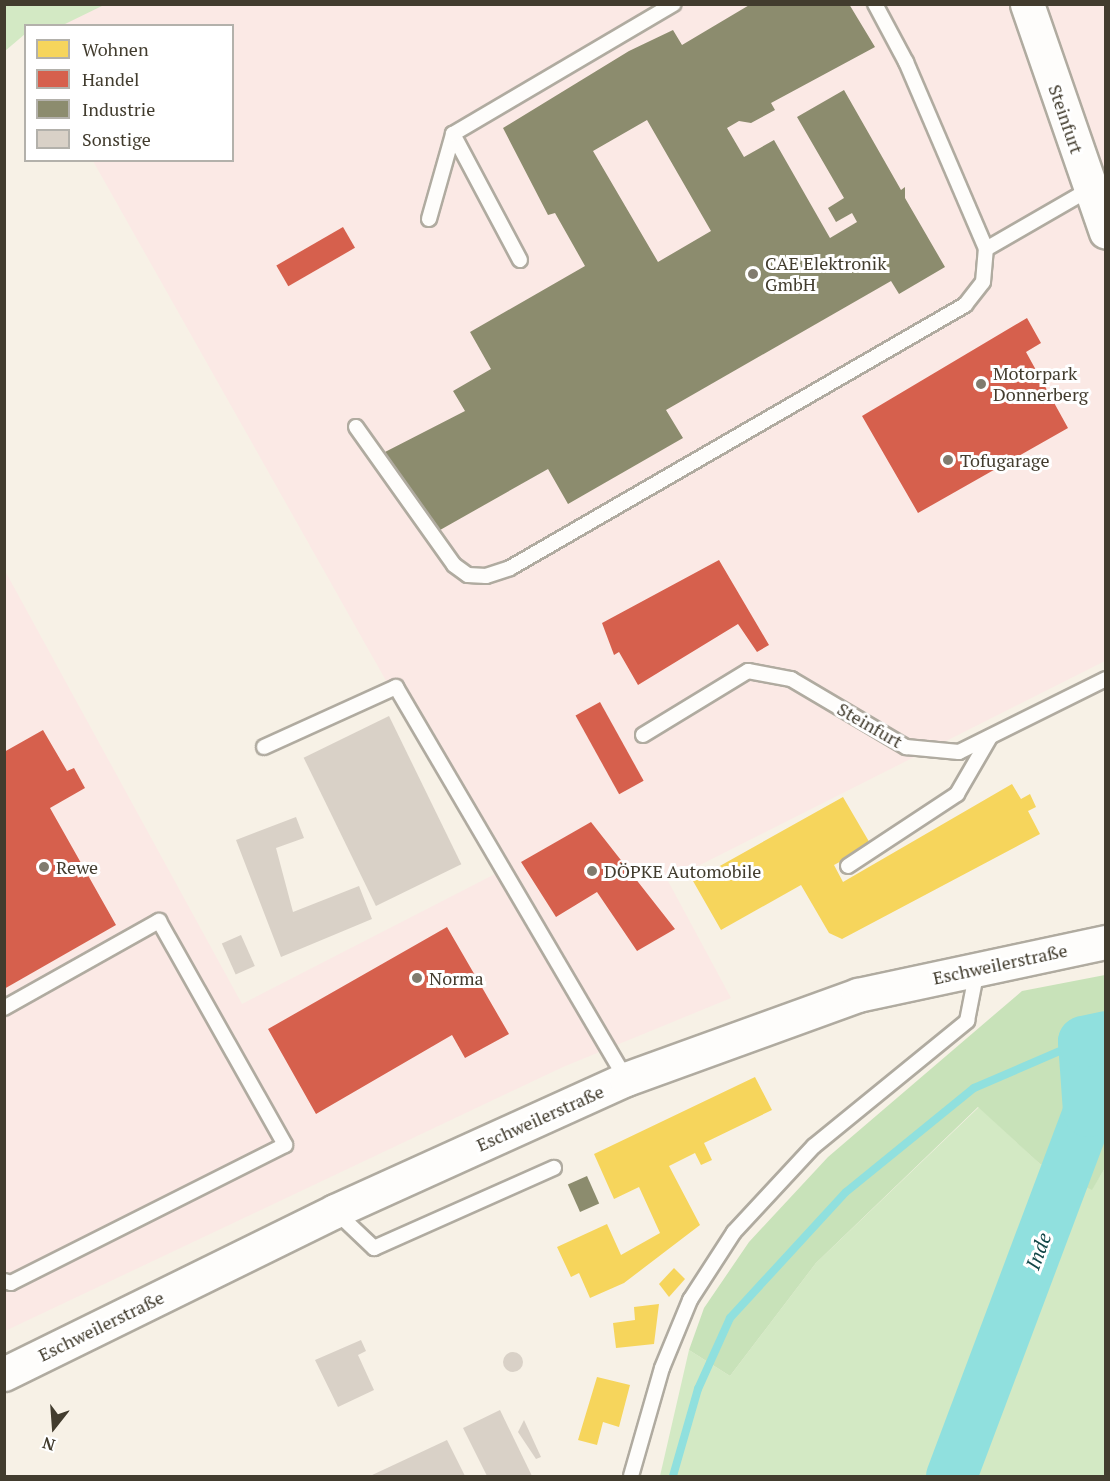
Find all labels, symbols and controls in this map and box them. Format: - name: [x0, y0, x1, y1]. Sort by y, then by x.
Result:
- legend: [24, 24, 234, 162]
- text: Wohnen: [82, 37, 149, 61]
- text: Handel: [82, 67, 139, 91]
- street label: Steinfurt: [1044, 82, 1088, 156]
- text: Industrie: [82, 97, 155, 121]
- text: Sonstige: [82, 127, 151, 151]
- place label: CAE Elektronik GmbH: [765, 253, 886, 296]
- marker: CAE Elektronik GmbH: [746, 267, 760, 281]
- place label: Motorpark Donnerberg: [993, 363, 1088, 406]
- marker: Motorpark Donnerberg: [974, 377, 988, 391]
- place label: Tofugarage: [960, 449, 1050, 471]
- marker: Tofugarage: [941, 453, 955, 467]
- street label: Steinfurt: [834, 698, 906, 752]
- place label: Rewe: [56, 856, 98, 878]
- marker: Rewe: [37, 860, 51, 874]
- place label: DÖPKE Automobile: [604, 860, 762, 882]
- marker: DÖPKE Automobile: [585, 864, 599, 878]
- street label: Eschweilerstraße: [931, 939, 1069, 989]
- place label: Norma: [429, 967, 484, 989]
- marker: Norma: [410, 971, 424, 985]
- street label: Eschweilerstraße: [473, 1080, 607, 1156]
- water label: Inde: [1020, 1229, 1056, 1273]
- street label: Eschweilerstraße: [35, 1286, 167, 1366]
- north arrow: [24, 1397, 84, 1457]
- text: N: [40, 1432, 58, 1457]

